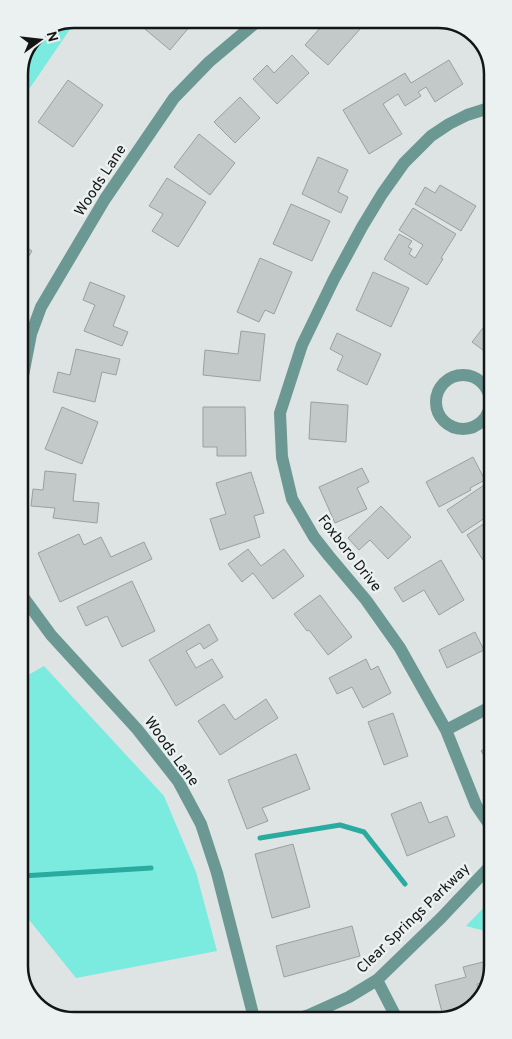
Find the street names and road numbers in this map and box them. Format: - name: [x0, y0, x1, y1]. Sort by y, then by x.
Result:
- street label: Woods Lane: [71, 141, 131, 220]
- street label: Foxboro Drive: [313, 511, 385, 596]
- street label: Woods Lane: [139, 713, 202, 791]
- street label: Clear Springs Parkway: [353, 860, 475, 978]

